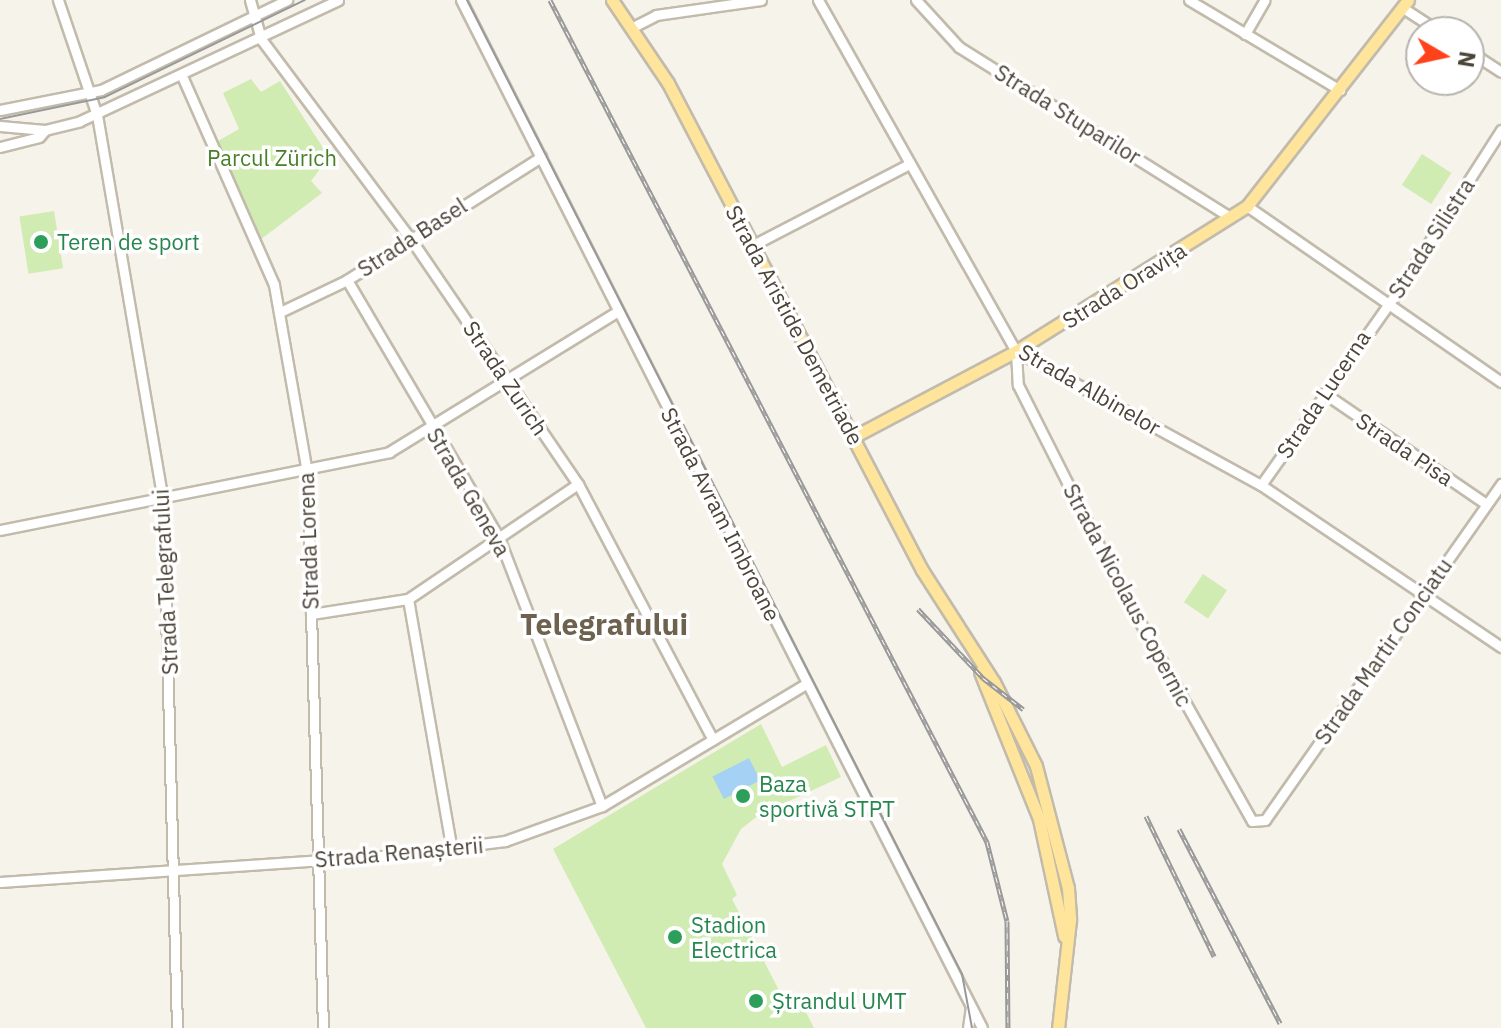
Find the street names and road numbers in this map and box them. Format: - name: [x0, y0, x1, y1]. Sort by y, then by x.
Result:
- street label: Strada Stuparilor: [990, 58, 1146, 170]
- street label: Strada Silistra: [1382, 173, 1480, 303]
- street label: Strada Basel: [352, 192, 472, 282]
- street label: Strada Aristide Demetriade: [721, 201, 869, 449]
- street label: Strada Oravița: [1057, 236, 1191, 334]
- street label: Strada Zurich: [458, 316, 554, 440]
- street label: Strada Lucerna: [1271, 325, 1375, 463]
- street label: Strada Albinelor: [1014, 338, 1166, 440]
- street label: Strada Avram Imbroane: [656, 403, 786, 625]
- street label: Strada Pisa: [1352, 407, 1458, 491]
- street label: Strada Geneva: [422, 423, 516, 561]
- street label: Strada Lorena: [292, 472, 324, 610]
- street label: Strada Nicolaus Copernic: [1058, 479, 1198, 711]
- street label: Strada Telegrafului: [147, 488, 183, 676]
- street label: Strada Martir Conciatu: [1309, 553, 1457, 749]
- street label: Strada Renașterii: [313, 831, 485, 873]

